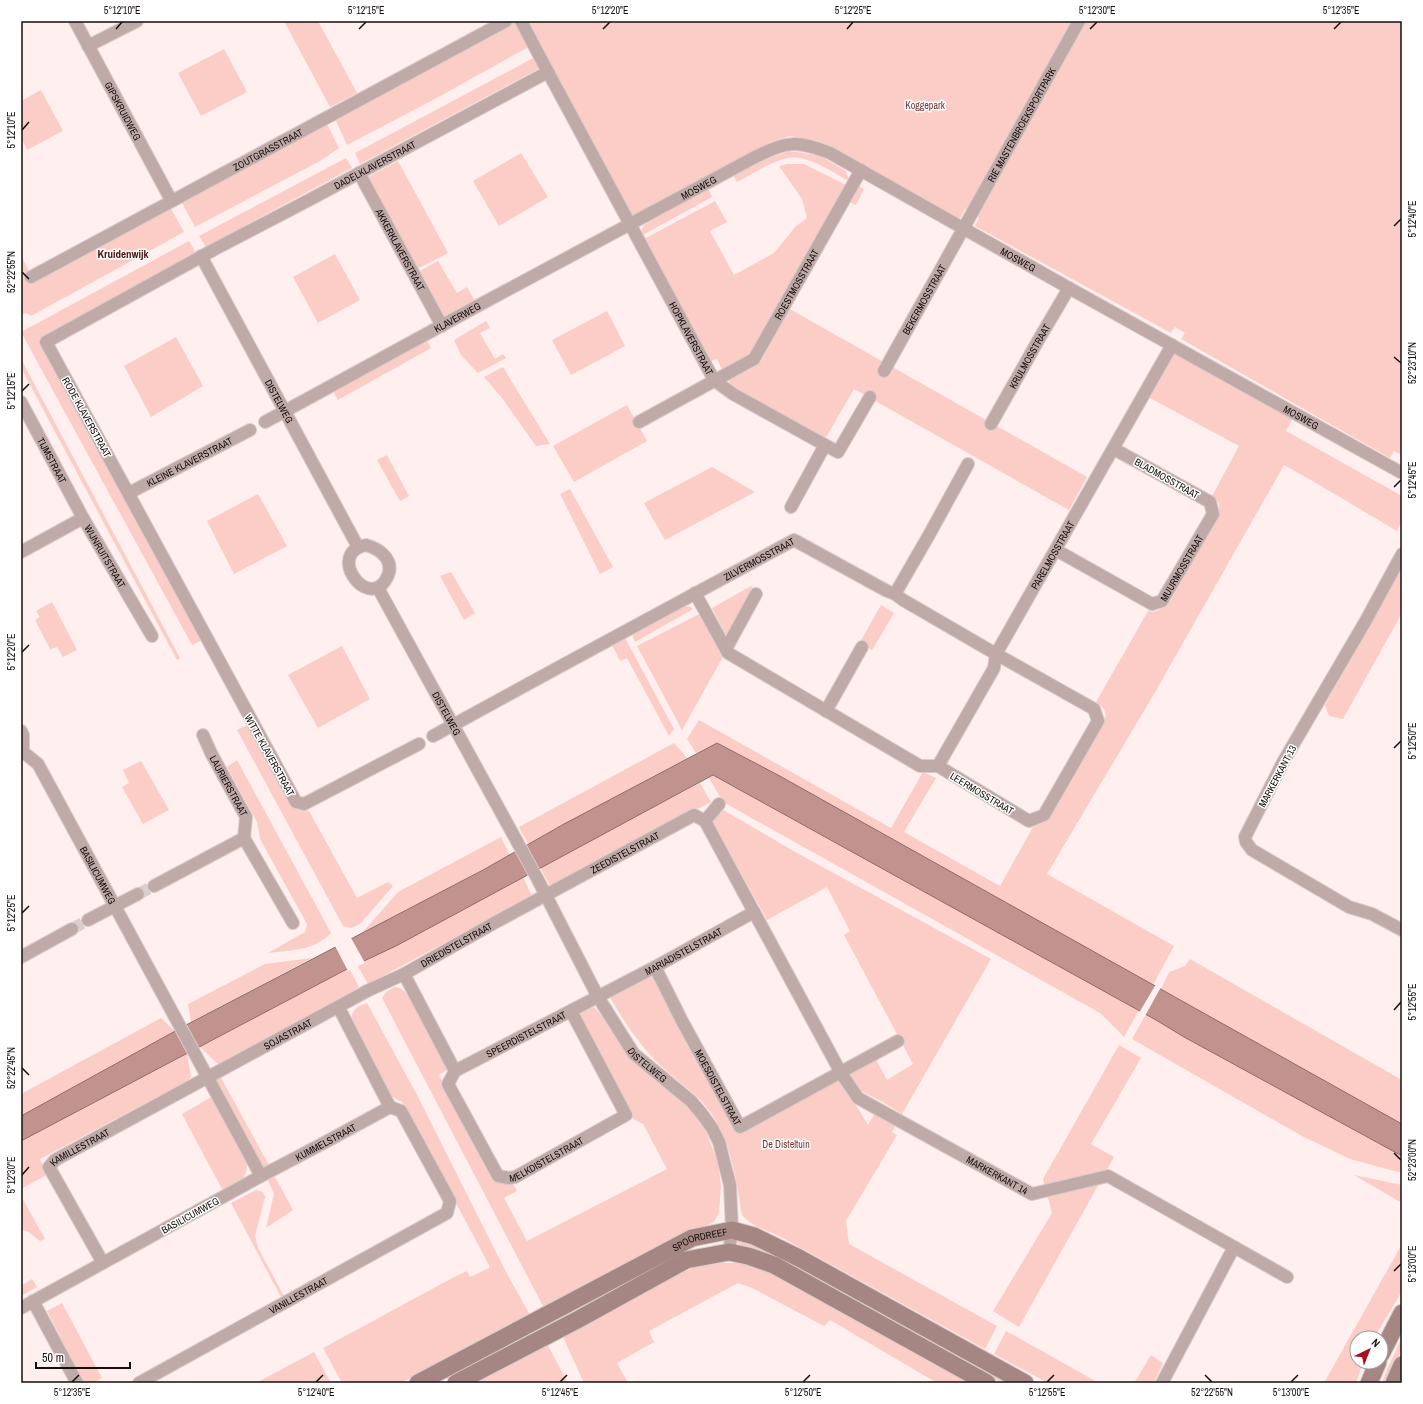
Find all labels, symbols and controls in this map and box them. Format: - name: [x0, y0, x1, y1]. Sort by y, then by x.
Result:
- text: 5°12'10"E: [104, 4, 140, 17]
- text: 5°12'15"E: [348, 4, 384, 17]
- text: 5°12'20"E: [592, 4, 628, 17]
- text: 5°12'25"E: [835, 4, 871, 17]
- text: 5°12'30"E: [1079, 4, 1115, 17]
- text: 5°12'35"E: [1323, 4, 1359, 17]
- street label: RIE MASTENBROEKSPORTPARK: [985, 65, 1059, 184]
- street label: GIPSKRUIDWEG: [102, 80, 144, 143]
- park label: Koggepark: [905, 99, 946, 112]
- text: 5°12'10"E: [5, 112, 18, 148]
- street label: ZOUTGRASSTRAAT: [231, 126, 305, 174]
- street label: DADELKLAVERSTRAAT: [332, 138, 418, 192]
- street label: MOSWEG: [679, 173, 719, 203]
- text: 5°12'40"E: [1406, 201, 1419, 237]
- street label: AKKERKLAVERSTRAAT: [372, 206, 428, 293]
- street label: MOSWEG: [998, 245, 1038, 275]
- district label: Kruidenwijk: [97, 247, 150, 261]
- street label: ROESTMOSSTRAAT: [772, 247, 822, 322]
- text: 52°22'55"N: [5, 251, 18, 293]
- street label: BEKERMOSSTRAAT: [900, 262, 949, 337]
- street label: KLAVERWEG: [432, 300, 483, 336]
- street label: HOPKLAVERSTRAAT: [666, 300, 716, 377]
- street label: KRULMOSSTRAAT: [1006, 322, 1053, 391]
- text: 52°23'10"N: [1406, 342, 1419, 384]
- text: 5°12'15"E: [5, 373, 18, 409]
- street label: RODE KLAVERSTRAAT: [59, 375, 114, 460]
- street label: DISTELWEG: [262, 377, 296, 426]
- street label: MOSWEG: [1281, 402, 1321, 432]
- street label: KLEINE KLAVERSTRAAT: [144, 434, 235, 490]
- street label: TIJMSTRAAT: [34, 435, 69, 486]
- street label: BLADMOSSTRAAT: [1132, 455, 1201, 502]
- text: 5°12'45"E: [1406, 462, 1419, 498]
- street label: PARELMOSSTRAAT: [1028, 519, 1078, 592]
- street label: WIJNRUITSTRAAT: [81, 523, 128, 590]
- street label: MUURMOSSTRAAT: [1157, 532, 1206, 604]
- street label: ZILVERMOSSTRAAT: [721, 535, 797, 584]
- text: 5°12'20"E: [5, 634, 18, 670]
- street label: DISTELWEG: [429, 690, 463, 738]
- street label: WITTE KLAVERSTRAAT: [242, 712, 297, 798]
- text: 5°12'50"E: [1406, 723, 1419, 759]
- street label: MARKERKANT 13: [1256, 743, 1299, 809]
- street label: LAURIERSTRAAT: [207, 753, 250, 819]
- street label: LEERMOSSTRAAT: [948, 769, 1016, 818]
- street label: ZEEDISTELSTRAAT: [588, 829, 662, 877]
- street label: BASILICUMWEG: [77, 844, 119, 907]
- text: 5°12'25"E: [5, 895, 18, 931]
- street label: DRIEDISTELSTRAAT: [418, 919, 495, 970]
- street label: MARIADISTELSTRAAT: [643, 925, 725, 978]
- text: 5°12'55"E: [1406, 984, 1419, 1020]
- street label: SPEERDISTELSTRAAT: [484, 1008, 568, 1061]
- street label: SOJASTRAAT: [261, 1016, 314, 1053]
- street label: DISTELWEG: [624, 1045, 669, 1085]
- text: 52°22'45"N: [5, 1047, 18, 1089]
- street label: MOESDISTELSTRAAT: [692, 1047, 744, 1128]
- street label: KUMMELSTRAAT: [293, 1121, 358, 1164]
- street label: KAMILLESTRAAT: [47, 1126, 112, 1169]
- street label: MELKDISTELSTRAAT: [508, 1134, 586, 1185]
- park label: De Disteltuin: [762, 1138, 810, 1151]
- text: 52°23'00"N: [1406, 1139, 1419, 1181]
- street label: MARKERKANT 14: [964, 1153, 1030, 1198]
- text: 5°12'30"E: [5, 1157, 18, 1193]
- street label: BASILICUMWEG: [159, 1194, 221, 1237]
- street label: SPOORDREEF: [670, 1225, 728, 1254]
- text: 5°13'00"E: [1406, 1246, 1419, 1282]
- street label: VANILLESTRAAT: [267, 1274, 330, 1317]
- north arrow: [1349, 1330, 1389, 1370]
- text: N: [1369, 1335, 1383, 1350]
- scale bar: [36, 1344, 130, 1370]
- text: 50 m: [42, 1350, 64, 1366]
- text: 5°12'35"E: [54, 1386, 90, 1399]
- text: 5°12'40"E: [298, 1386, 334, 1399]
- text: 5°12'45"E: [542, 1386, 578, 1399]
- text: 5°12'50"E: [785, 1386, 821, 1399]
- text: 5°12'55"E: [1029, 1386, 1065, 1399]
- text: 52°22'55"N: [1191, 1386, 1233, 1399]
- text: 5°13'00"E: [1273, 1386, 1309, 1399]

